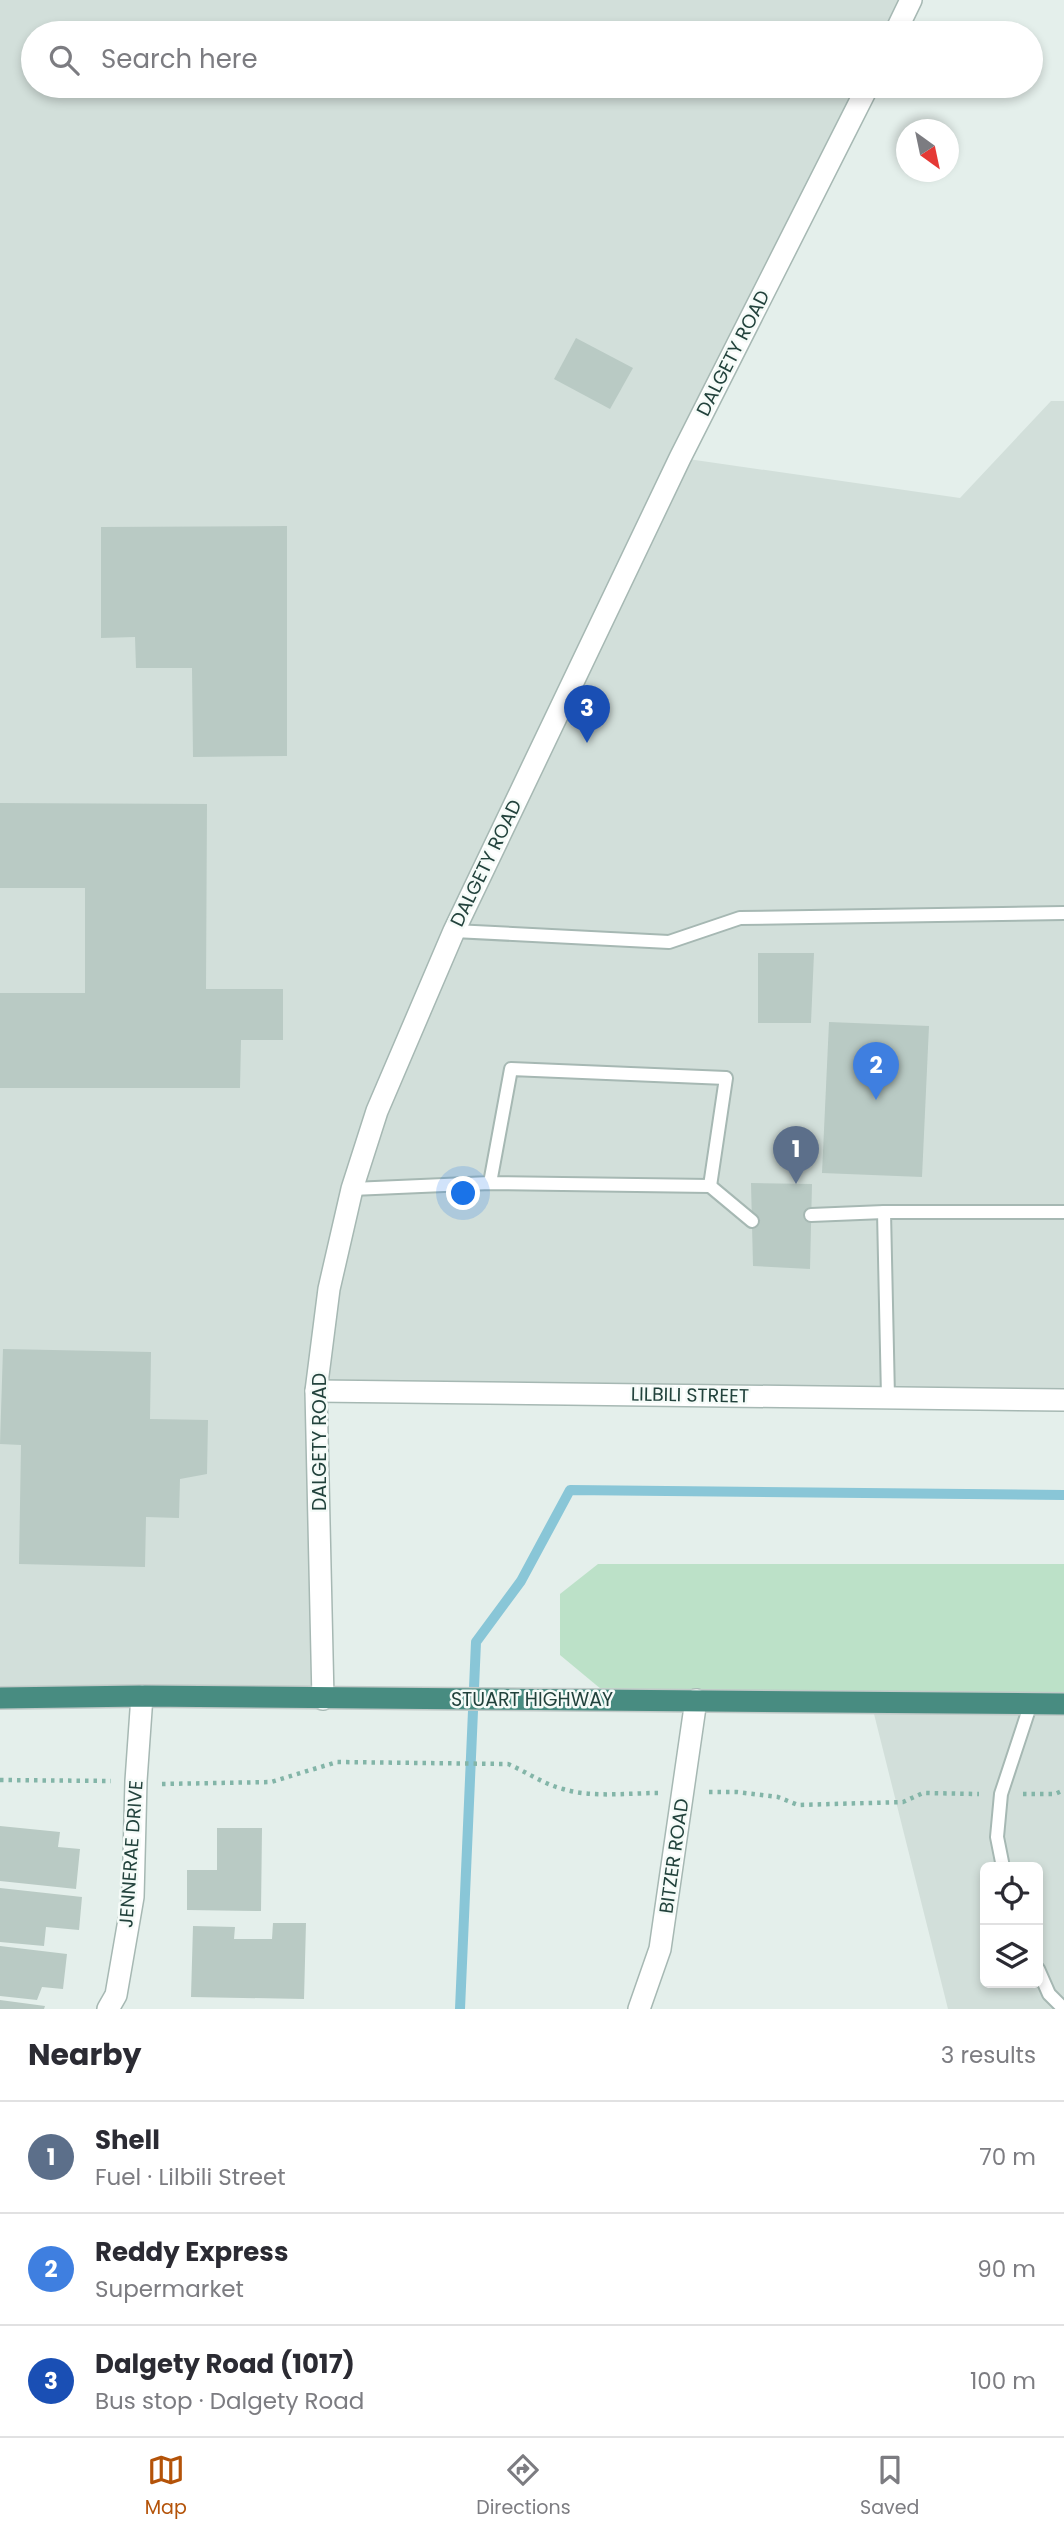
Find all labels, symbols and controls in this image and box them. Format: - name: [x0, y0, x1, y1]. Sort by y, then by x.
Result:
- search box: [21, 21, 1043, 98]
- icon: search: [45, 41, 83, 79]
- text: Search here: [101, 41, 258, 77]
- north arrow: [896, 119, 959, 182]
- street label: DALGETY ROAD: [690, 285, 776, 421]
- pin: 3: [564, 685, 610, 743]
- street label: DALGETY ROAD: [444, 795, 528, 931]
- pin: 2: [853, 1042, 899, 1100]
- pin: 1: [773, 1126, 819, 1184]
- your location: [446, 1176, 480, 1210]
- street label: DALGETY ROAD: [306, 1373, 333, 1511]
- street label: LILBILI STREET: [631, 1380, 749, 1410]
- street label: STUART HIGHWAY: [451, 1686, 613, 1713]
- street label: JENNERAE DRIVE: [112, 1779, 150, 1929]
- street label: BITZER ROAD: [653, 1797, 695, 1915]
- map controls: [980, 1862, 1043, 1988]
- button: locate: [980, 1862, 1043, 1925]
- button: layers: [980, 1925, 1043, 1988]
- text: Nearby: [28, 2033, 142, 2076]
- text: 3 results: [941, 2039, 1036, 2071]
- text: Shell: [95, 2122, 160, 2158]
- text: 1: [47, 2141, 55, 2173]
- text: 70 m: [979, 2141, 1036, 2173]
- text: Fuel · Lilbili Street: [95, 2161, 286, 2193]
- text: Reddy Express: [95, 2234, 288, 2270]
- text: 2: [44, 2253, 58, 2285]
- text: 90 m: [977, 2253, 1036, 2285]
- text: Supermarket: [95, 2273, 244, 2305]
- text: Dalgety Road (1017): [95, 2346, 355, 2382]
- text: 3: [44, 2365, 58, 2397]
- text: 100 m: [970, 2365, 1036, 2397]
- text: Bus stop · Dalgety Road: [95, 2385, 364, 2417]
- tab: Map: [145, 2451, 187, 2522]
- tab: Directions: [476, 2451, 571, 2522]
- tab: Saved: [860, 2451, 919, 2522]

